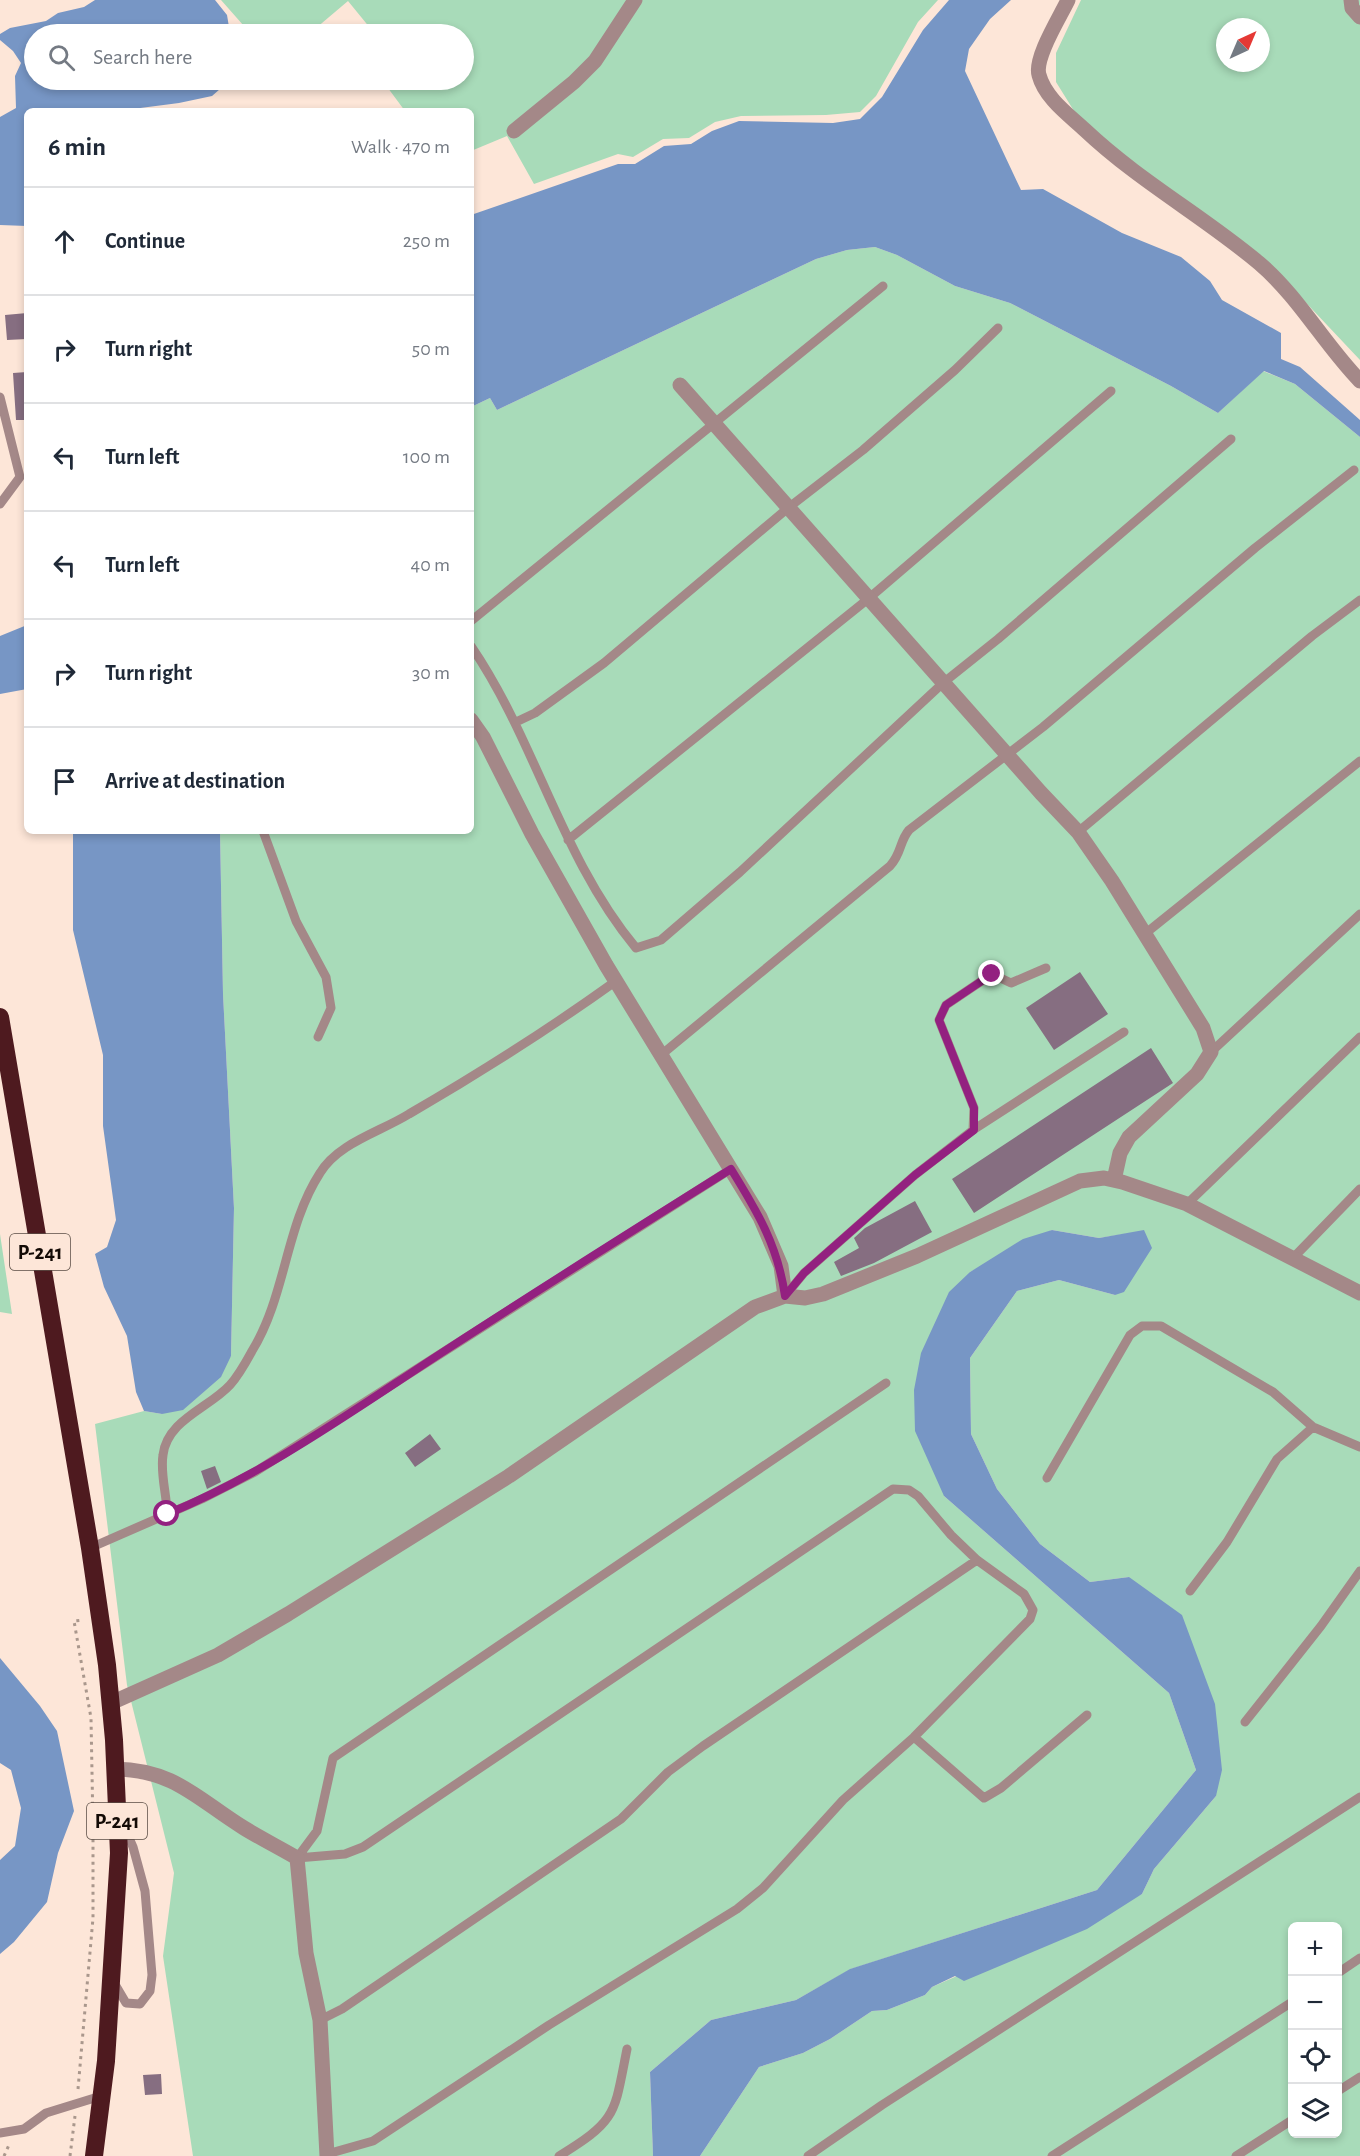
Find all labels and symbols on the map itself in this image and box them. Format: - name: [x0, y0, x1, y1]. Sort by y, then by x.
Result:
- north arrow: [1216, 18, 1270, 72]
- route end: [978, 960, 1004, 986]
- road number: Р-241: [10, 1234, 70, 1270]
- route start: [153, 1500, 179, 1526]
- road number: Р-241: [87, 1803, 147, 1839]

